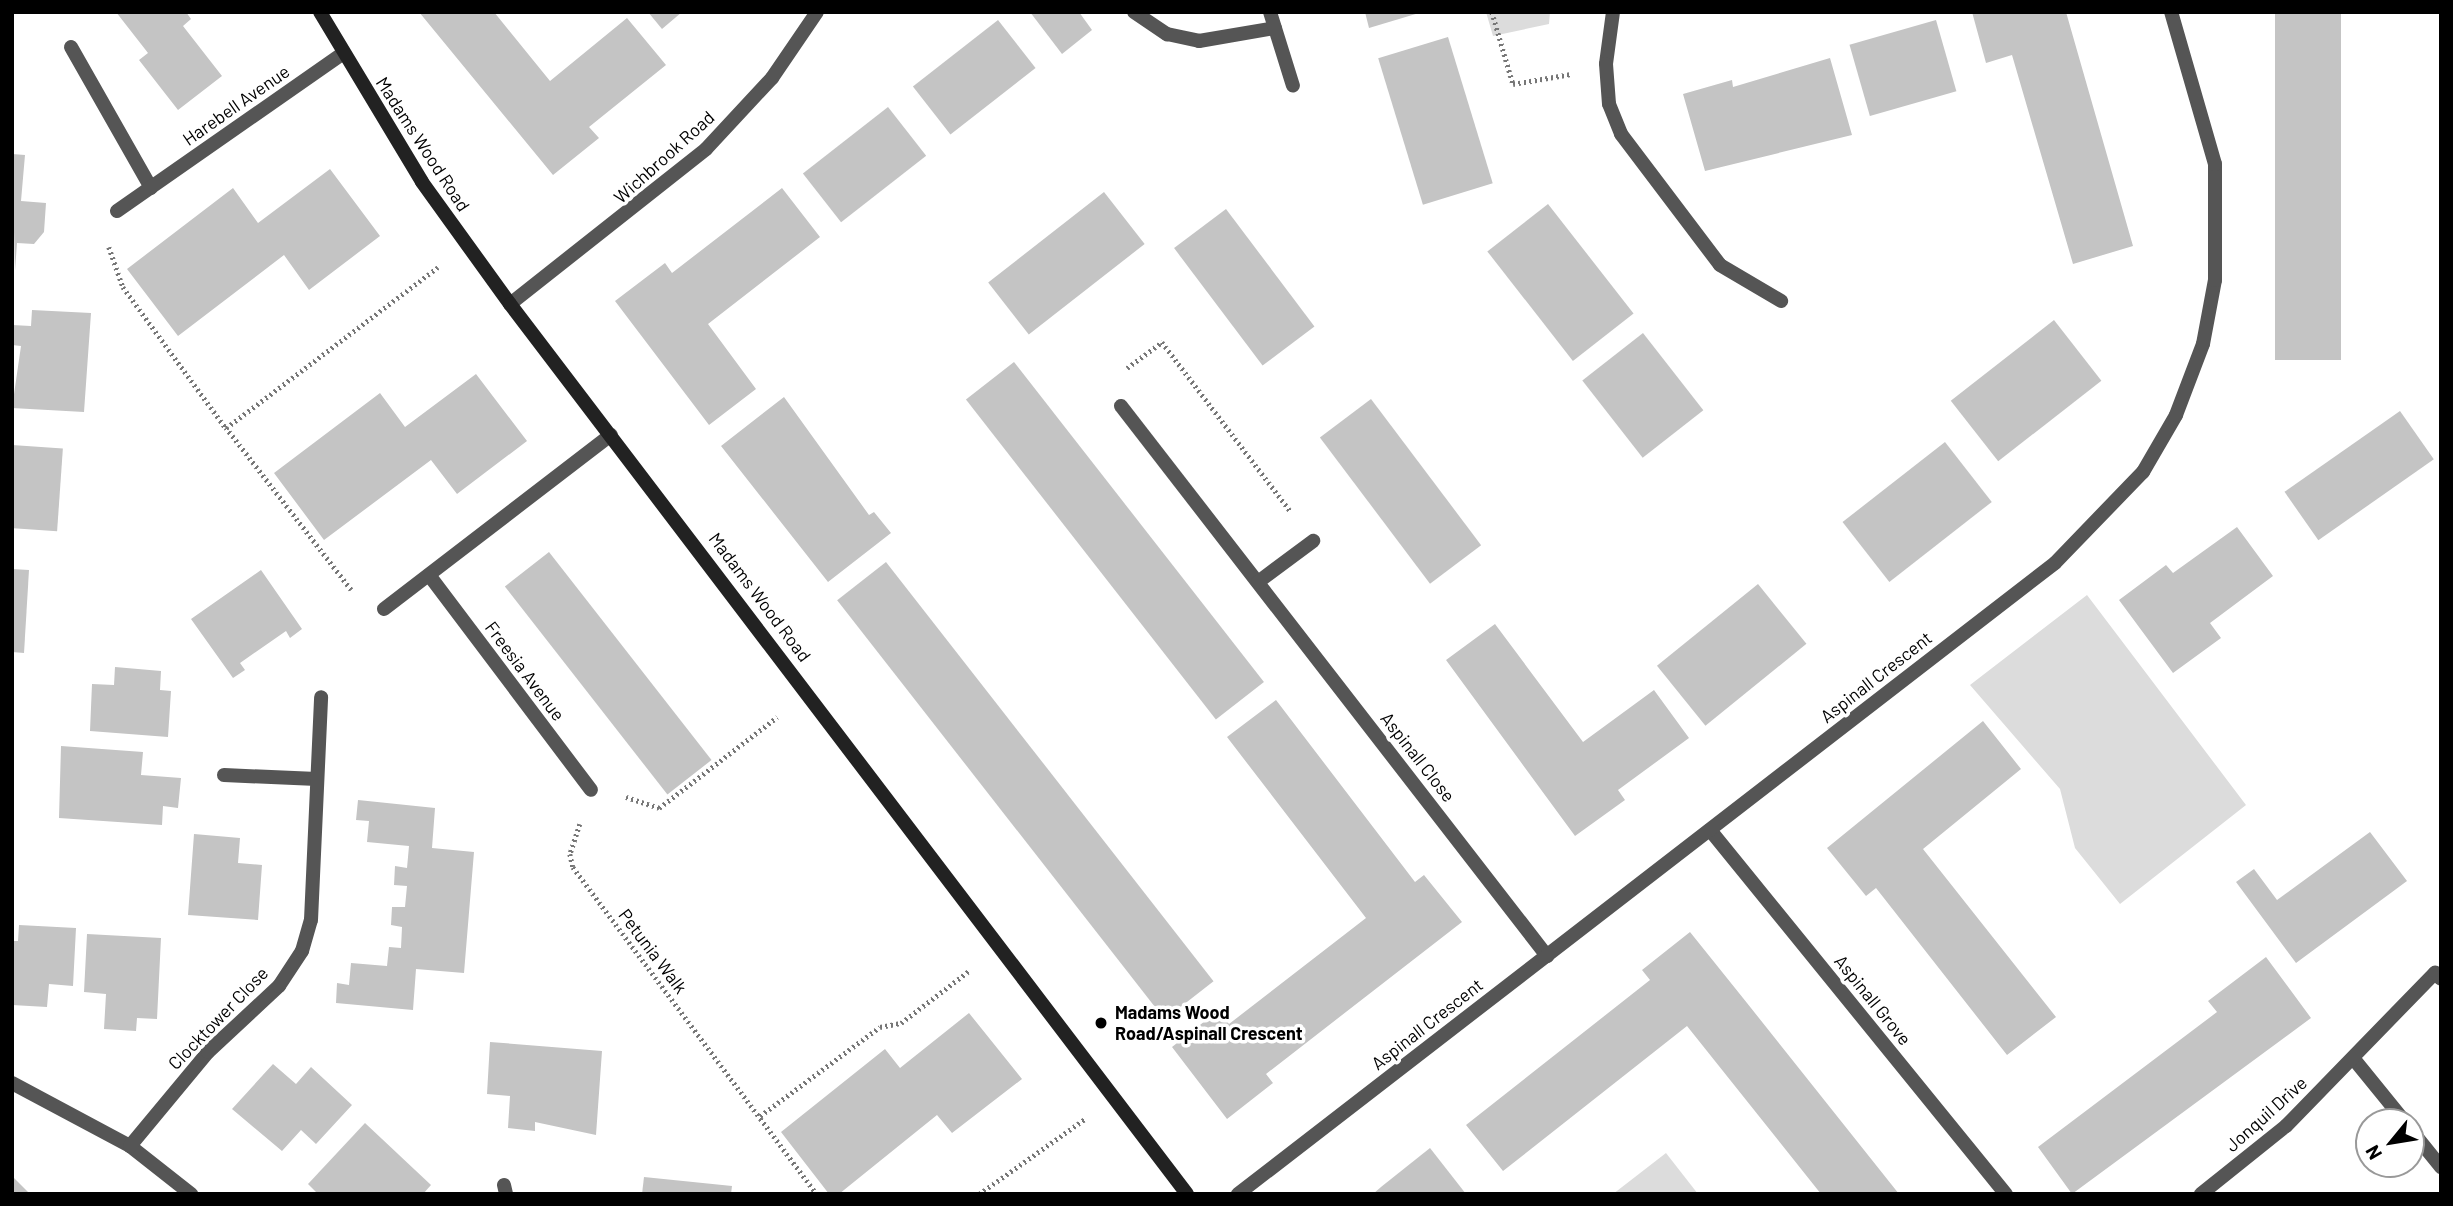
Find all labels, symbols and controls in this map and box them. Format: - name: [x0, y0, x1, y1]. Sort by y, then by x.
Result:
- street label: Harebell Avenue: [178, 60, 294, 150]
- street label: Madams Wood Road: [371, 73, 475, 215]
- street label: Wichbrook Road: [609, 106, 719, 208]
- street label: Madams Wood Road: [704, 528, 816, 666]
- street label: Freesia Avenue: [481, 617, 569, 725]
- street label: Aspinall Crescent: [1816, 627, 1936, 727]
- street label: Aspinall Close: [1376, 708, 1460, 806]
- street label: Petunia Walk: [614, 904, 692, 998]
- street label: Aspinall Grove: [1830, 951, 1916, 1049]
- street label: Clocktower Close: [164, 962, 272, 1074]
- street label: Aspinall Crescent: [1367, 974, 1487, 1074]
- place label: Madams Wood Road/Aspinall Crescent: [1115, 1002, 1303, 1044]
- marker: Madams Wood Road/Aspinall Crescent: [1093, 1015, 1109, 1031]
- street label: Jonquil Drive: [2221, 1072, 2311, 1156]
- north arrow: [2355, 1108, 2425, 1178]
- text: N: [2360, 1142, 2386, 1164]

